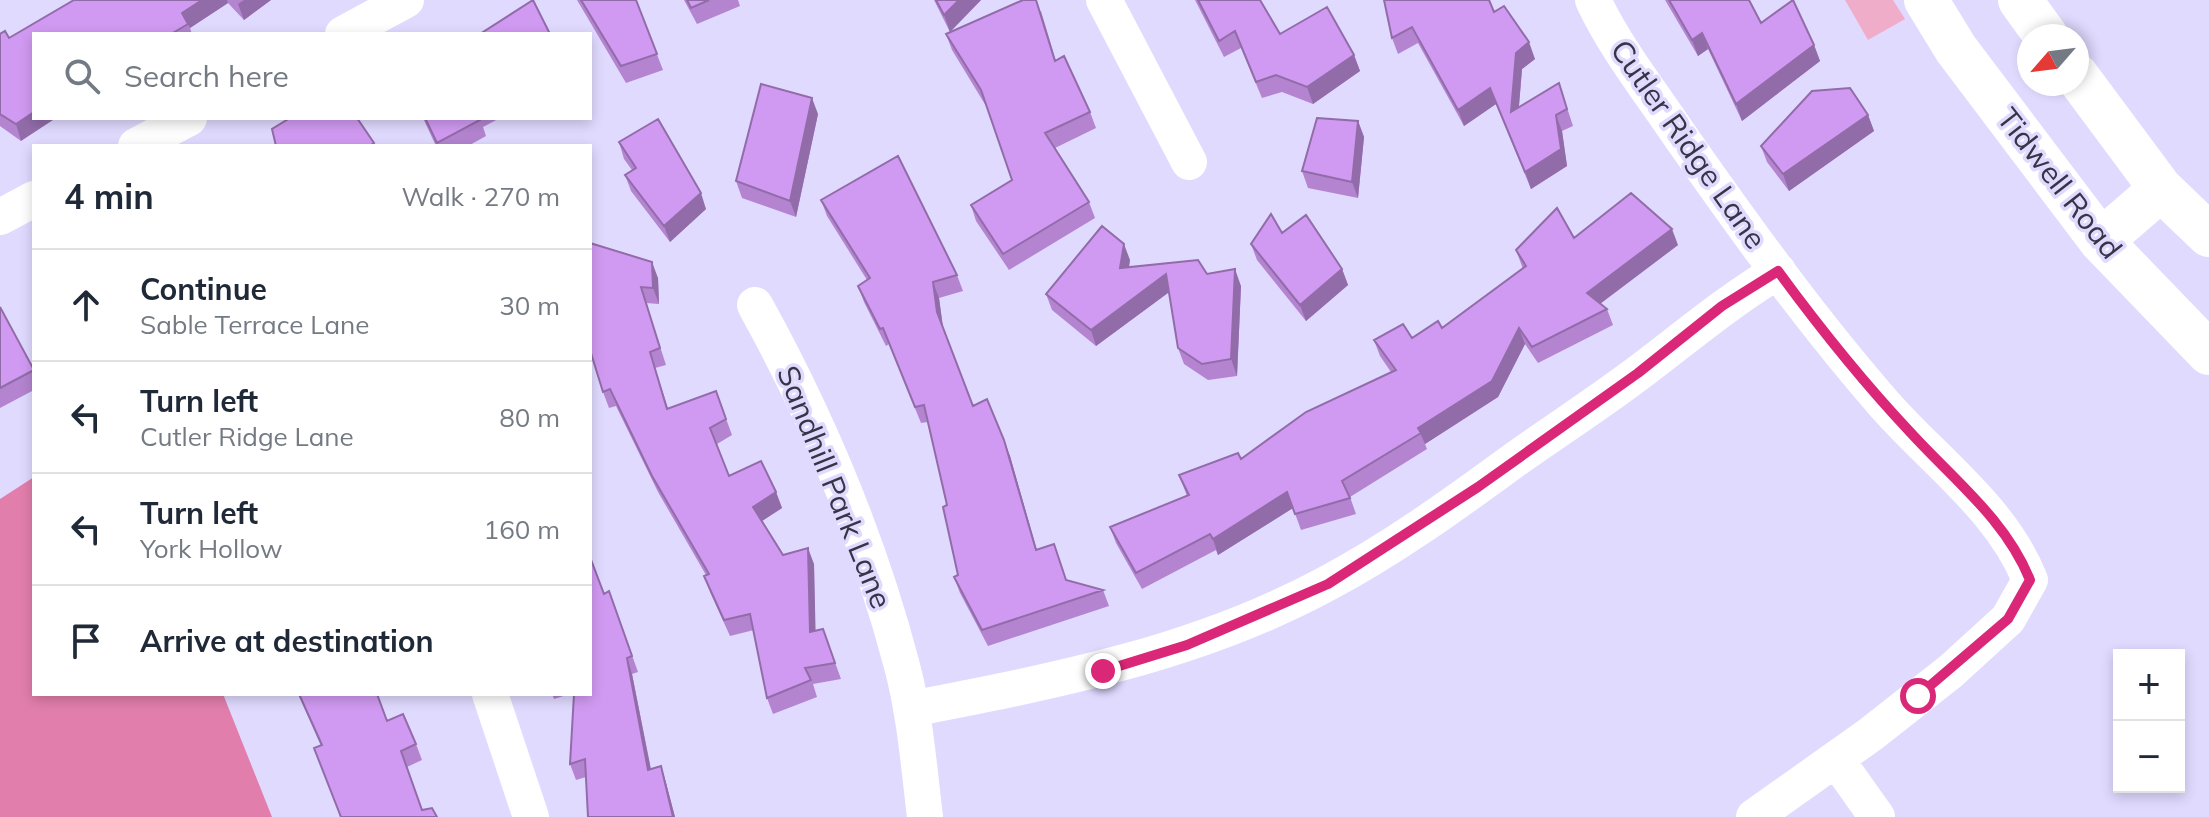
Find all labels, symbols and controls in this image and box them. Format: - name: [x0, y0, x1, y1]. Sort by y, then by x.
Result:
- north arrow: [2017, 24, 2089, 96]
- search box: [32, 32, 592, 120]
- street label: Cutler Ridge Lane: [1603, 32, 1775, 256]
- icon: search: [60, 54, 104, 98]
- text: Search here: [124, 57, 289, 95]
- street label: Tidwell Road: [1989, 100, 2131, 266]
- text: 4 min: [64, 175, 154, 218]
- text: Walk · 270 m: [401, 180, 560, 213]
- text: Continue: [140, 270, 267, 308]
- icon: ahead: [64, 283, 108, 327]
- text: 30 m: [499, 289, 560, 322]
- text: Sable Terrace Lane: [140, 308, 369, 341]
- street label: Sandhill Park Lane: [769, 360, 901, 614]
- text: Turn left: [140, 382, 258, 420]
- icon: left: [64, 395, 108, 439]
- text: 80 m: [499, 401, 560, 434]
- text: Cutler Ridge Lane: [140, 420, 354, 453]
- text: Turn left: [140, 494, 258, 532]
- icon: left: [64, 507, 108, 551]
- text: 160 m: [484, 513, 560, 546]
- text: York Hollow: [140, 532, 283, 565]
- icon: arrive: [64, 619, 108, 663]
- text: Arrive at destination: [140, 622, 434, 660]
- map controls: [2113, 649, 2185, 793]
- button: +: [2113, 649, 2185, 721]
- route end: [1085, 653, 1121, 689]
- route start: [1900, 678, 1936, 714]
- button: −: [2113, 721, 2185, 793]

